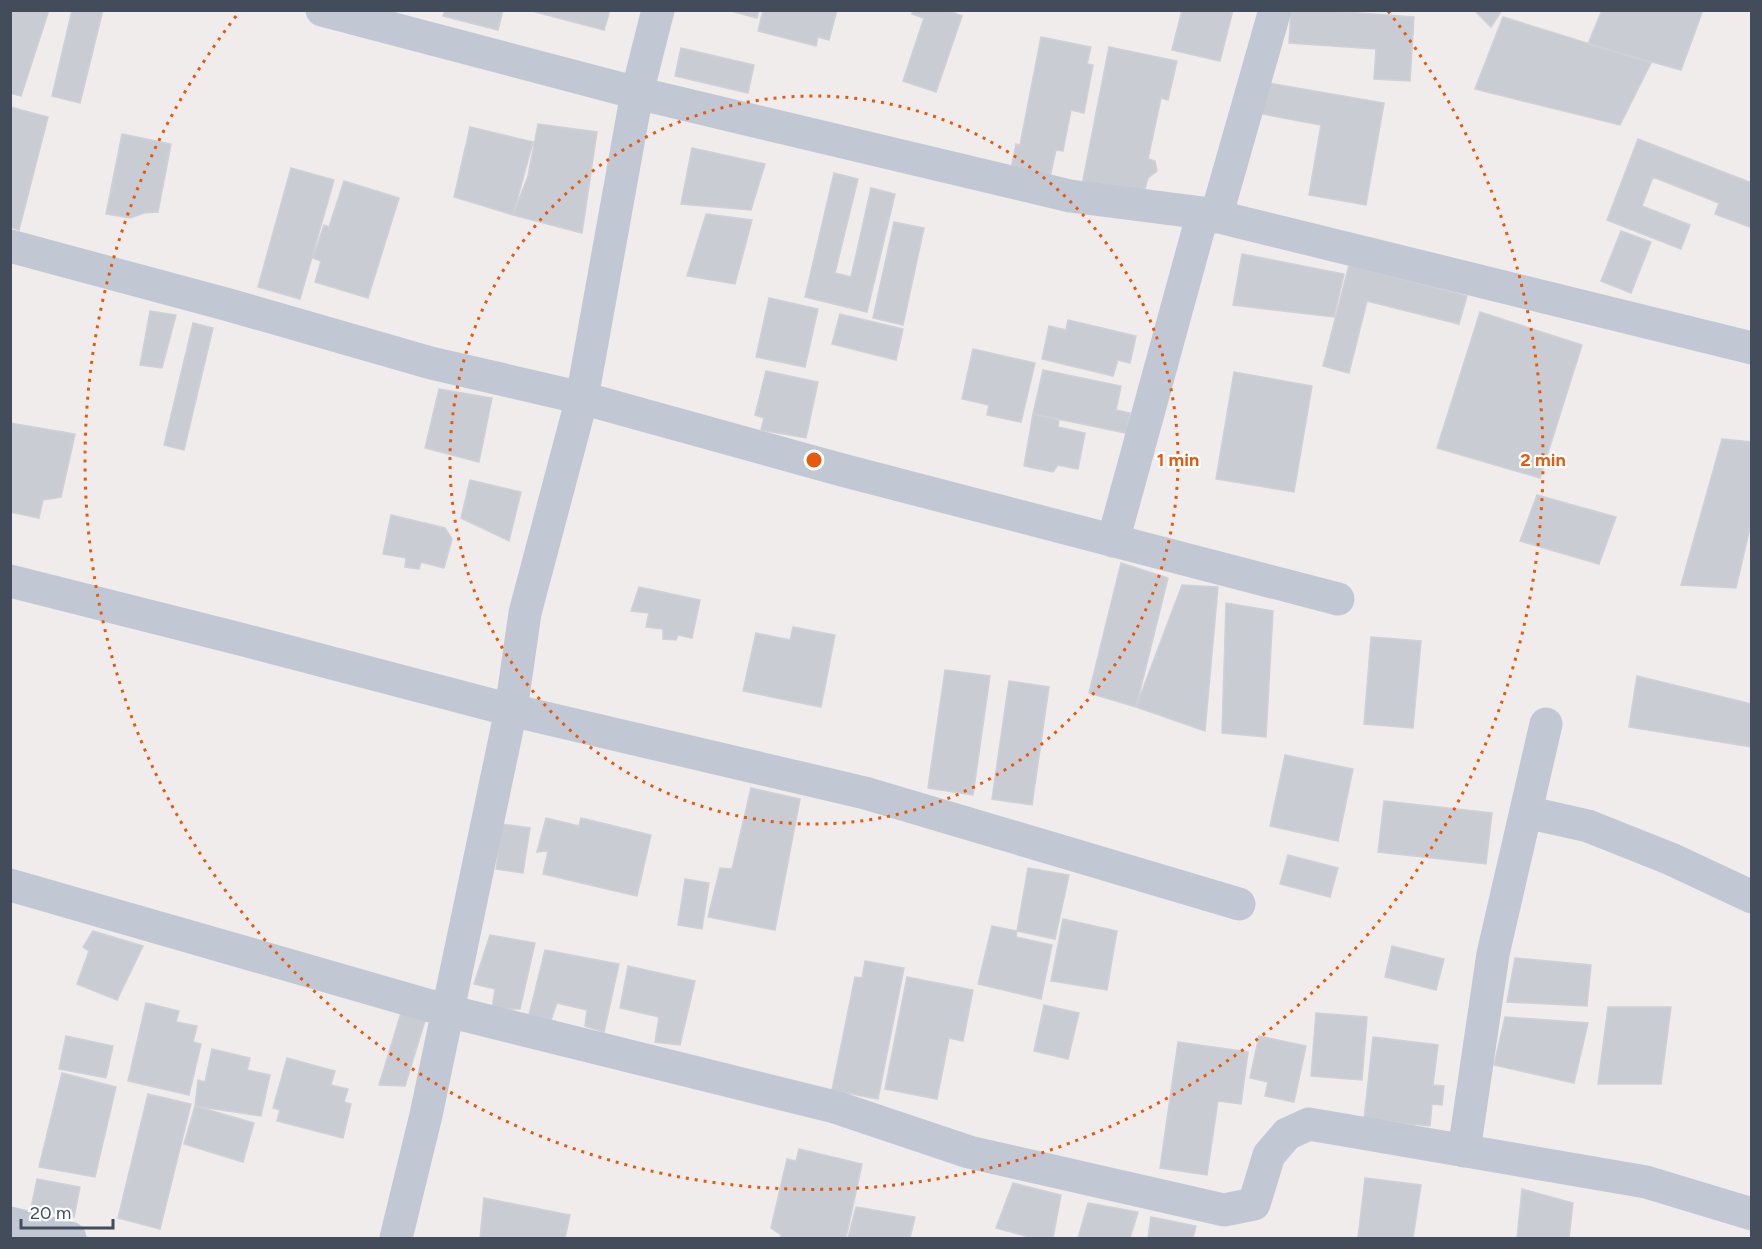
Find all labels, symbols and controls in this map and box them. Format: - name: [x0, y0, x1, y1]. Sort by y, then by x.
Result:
- text: 1 min: [1157, 449, 1199, 471]
- text: 2 min: [1520, 449, 1566, 471]
- centre of rings: [804, 450, 824, 470]
- scale bar: [21, 1192, 112, 1230]
- text: 20 m: [30, 1202, 71, 1224]

